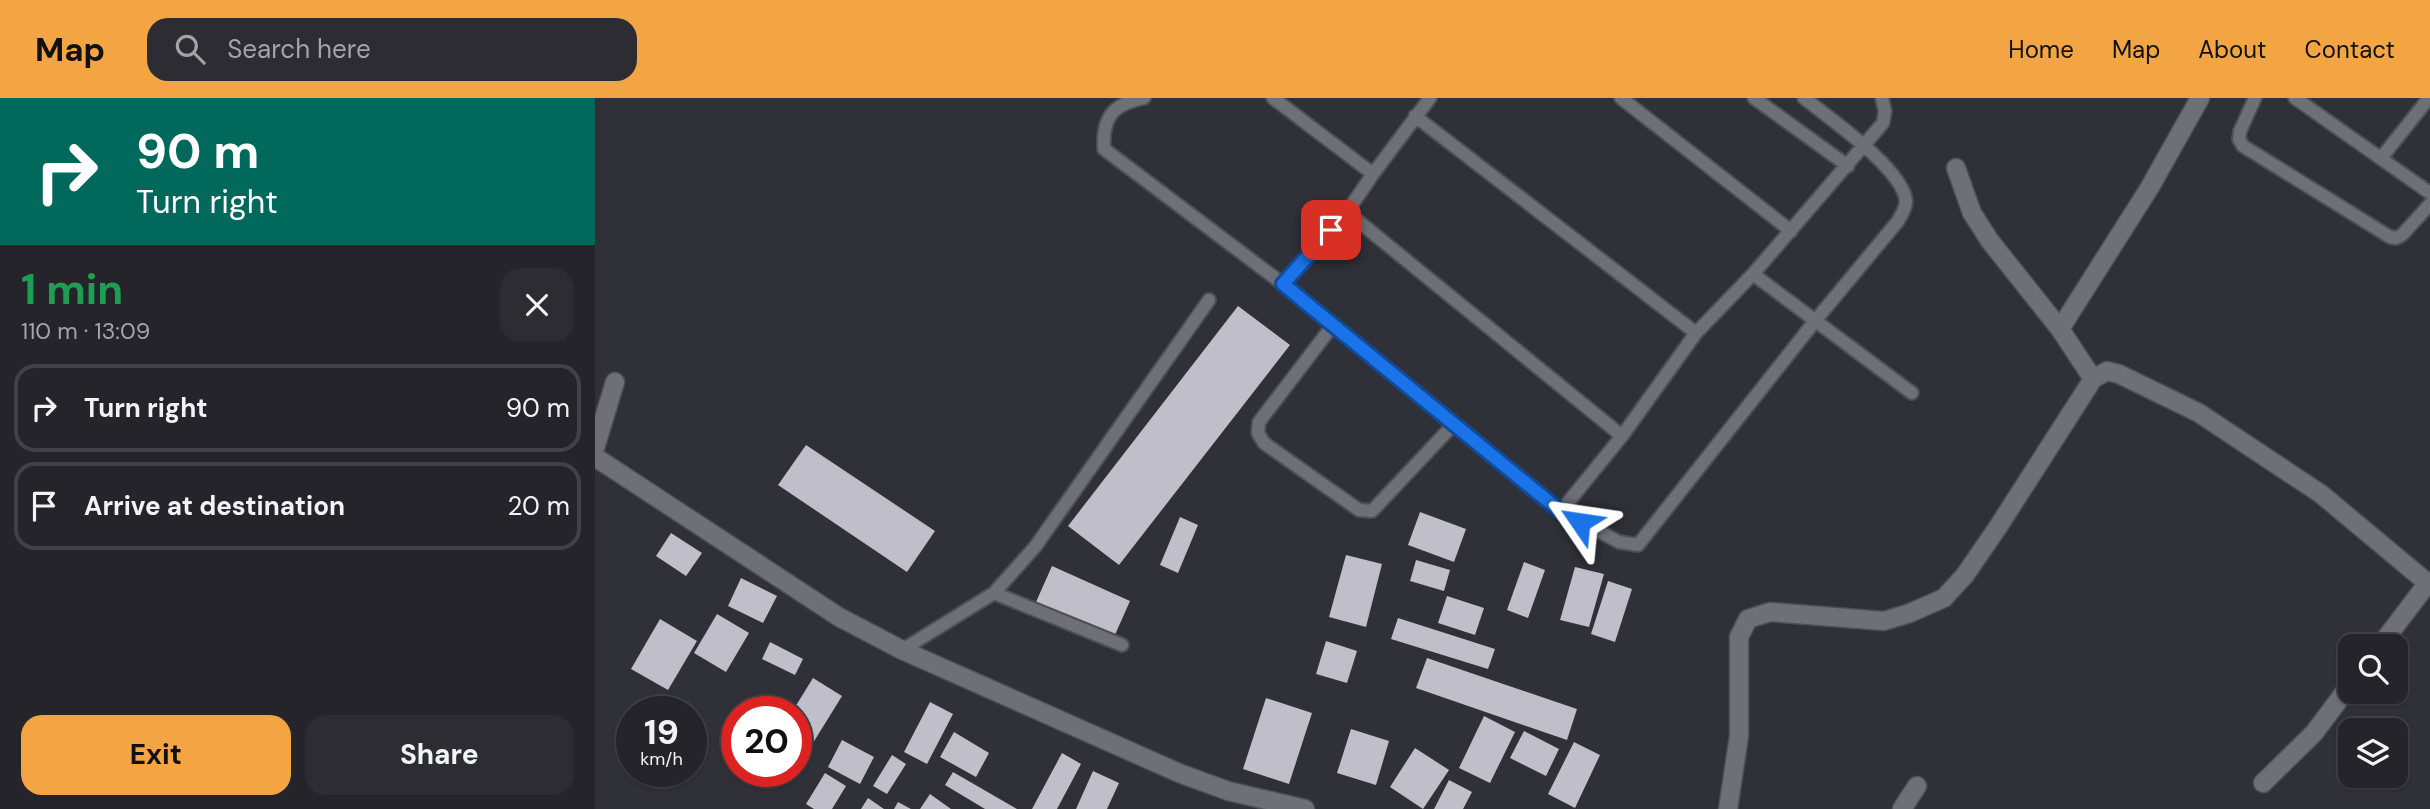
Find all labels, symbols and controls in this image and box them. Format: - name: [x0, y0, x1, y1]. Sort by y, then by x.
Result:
- search box: [147, 18, 637, 81]
- text: Map: [35, 28, 105, 71]
- icon: search: [171, 30, 209, 68]
- text: Search here: [227, 32, 371, 66]
- text: Home: [2008, 34, 2074, 65]
- text: Map: [2112, 34, 2160, 65]
- text: About: [2198, 34, 2267, 65]
- text: Contact: [2305, 34, 2395, 65]
- text: 90 m: [136, 119, 259, 183]
- icon: right: [21, 126, 112, 217]
- text: Turn right: [136, 181, 278, 223]
- pin: [1301, 200, 1361, 260]
- icon: arrive: [1312, 211, 1350, 249]
- text: 1 min: [21, 262, 123, 317]
- button: close: [500, 268, 574, 342]
- text: 110 m · 13:09: [21, 316, 150, 346]
- icon: right: [25, 389, 63, 427]
- text: Turn right: [84, 391, 208, 425]
- text: 90 m: [506, 391, 570, 425]
- position arrow: [1543, 485, 1617, 559]
- icon: arrive: [25, 487, 63, 525]
- text: Arrive at destination: [84, 489, 345, 523]
- text: 20 m: [507, 489, 570, 523]
- map controls: [2338, 634, 2408, 788]
- button: search: [2338, 634, 2408, 704]
- speed limit sign: 20: [721, 696, 812, 787]
- text: 19: [644, 709, 679, 755]
- button: Exit: [21, 715, 291, 795]
- button: Share: [305, 715, 574, 795]
- button: layers: [2338, 718, 2408, 788]
- text: km/h: [640, 747, 683, 771]

